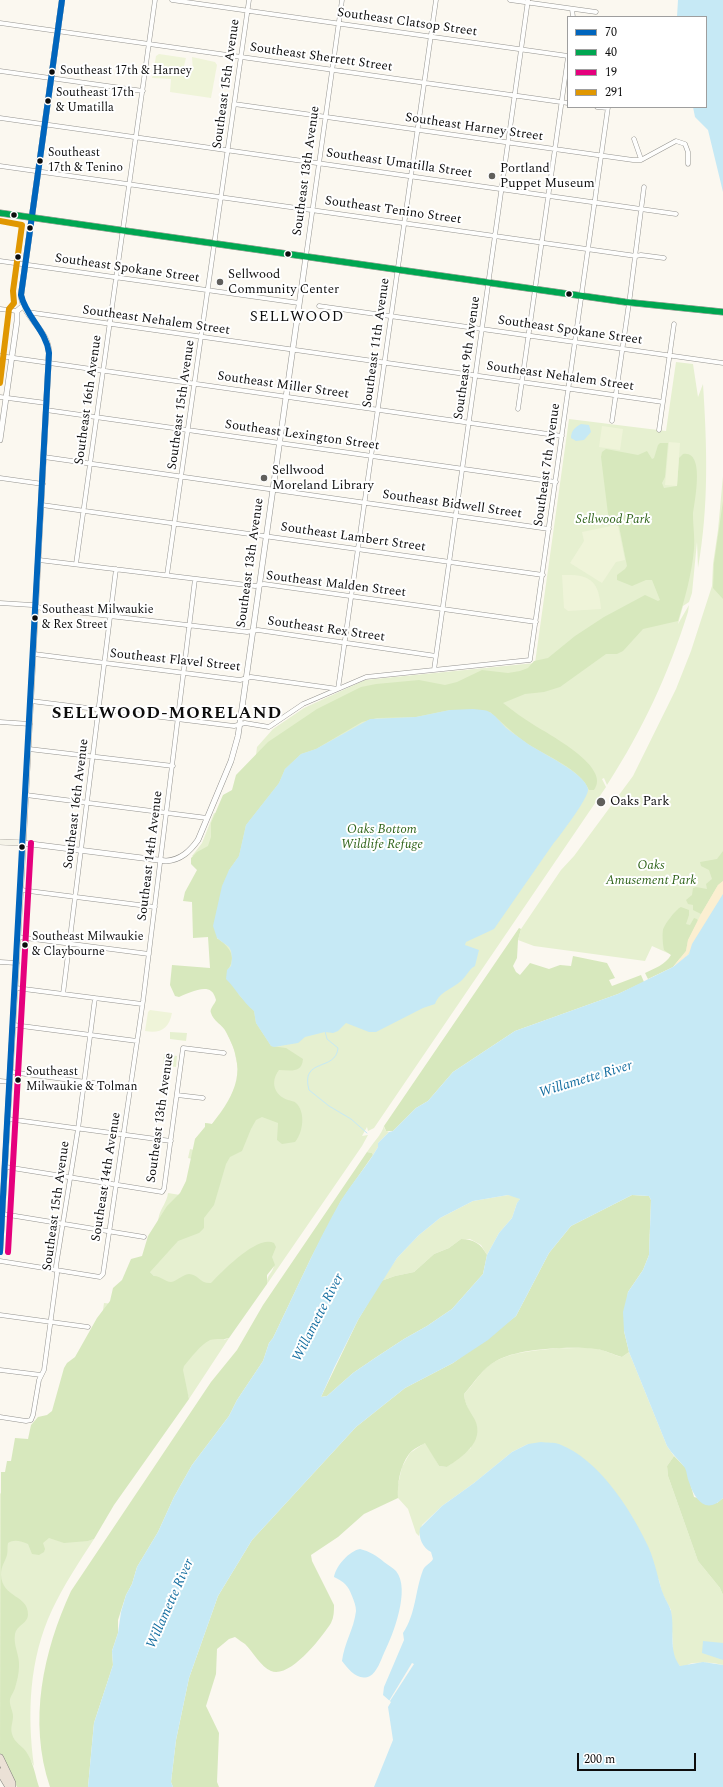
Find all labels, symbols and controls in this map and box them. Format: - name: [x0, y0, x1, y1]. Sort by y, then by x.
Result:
- street label: Southeast Clatsop Street: [336, 5, 478, 41]
- legend: [567, 16, 707, 108]
- street label: Southeast 15th Avenue: [210, 18, 244, 150]
- text: 70: [605, 23, 617, 42]
- street label: Southeast Sherrett Street: [249, 40, 393, 76]
- text: 40: [605, 43, 617, 62]
- text: 19: [605, 63, 617, 82]
- place label: Southeast 17th & Harney: [60, 65, 192, 79]
- marker: Southeast 17th & Harney: [47, 67, 57, 77]
- text: 291: [605, 83, 623, 102]
- place label: Southeast 17th & Umatilla: [56, 87, 134, 115]
- marker: Southeast 17th & Umatilla: [43, 96, 53, 106]
- street label: Southeast 13th Avenue: [290, 105, 324, 237]
- street label: Southeast Harney Street: [404, 111, 544, 145]
- street label: Southeast Umatilla Street: [325, 146, 473, 182]
- place label: Southeast 17th & Tenino: [48, 147, 123, 175]
- marker: Southeast 17th & Tenino: [35, 156, 45, 166]
- place label: Portland Puppet Museum: [500, 161, 595, 192]
- marker: Portland Puppet Museum: [487, 171, 497, 181]
- street label: Southeast Tenino Street: [324, 194, 462, 228]
- unlabelled marker: [9, 210, 19, 220]
- unlabelled marker: [25, 223, 35, 233]
- unlabelled marker: [283, 249, 293, 259]
- street label: Southeast Spokane Street: [54, 251, 200, 287]
- unlabelled marker: [13, 252, 23, 262]
- place label: Sellwood Community Center: [228, 267, 339, 298]
- marker: Sellwood Community Center: [215, 277, 225, 287]
- street label: Southeast 11th Avenue: [360, 277, 394, 409]
- unlabelled marker: [564, 289, 574, 299]
- street label: Southeast 9th Avenue: [452, 295, 484, 421]
- street label: Southeast Nehalem Street: [81, 303, 231, 339]
- district label: SELLWOOD: [250, 309, 344, 327]
- street label: Southeast Spokane Street: [497, 313, 643, 349]
- street label: Southeast 16th Avenue: [72, 334, 106, 466]
- street label: Southeast 15th Avenue: [165, 339, 199, 471]
- street label: Southeast Nehalem Street: [485, 359, 635, 395]
- street label: Southeast Miller Street: [216, 369, 350, 403]
- street label: Southeast 7th Avenue: [532, 402, 564, 528]
- street label: Southeast Lexington Street: [224, 417, 380, 455]
- place label: Sellwood Moreland Library: [272, 463, 374, 494]
- marker: Sellwood Moreland Library: [259, 473, 269, 483]
- street label: Southeast Bidwell Street: [381, 487, 523, 523]
- street label: Southeast 13th Avenue: [234, 497, 268, 629]
- park label: Sellwood Park: [576, 512, 650, 528]
- street label: Southeast Lambert Street: [280, 520, 426, 556]
- street label: Southeast Malden Street: [265, 569, 407, 601]
- place label: Southeast Milwaukie & Rex Street: [42, 604, 154, 632]
- marker: Southeast Milwaukie & Rex Street: [30, 613, 40, 623]
- street label: Southeast Rex Street: [266, 614, 386, 646]
- street label: Southeast Flavel Street: [109, 646, 241, 676]
- district label: SELLWOOD-MORELAND: [52, 705, 282, 725]
- street label: Southeast 16th Avenue: [61, 738, 93, 870]
- street label: Southeast 14th Avenue: [135, 790, 167, 922]
- place label: Oaks Park: [610, 794, 669, 810]
- marker: Oaks Park: [595, 796, 607, 808]
- park label: Oaks Bottom Wildlife Refuge: [341, 822, 423, 853]
- unlabelled marker: [17, 842, 27, 852]
- park label: Oaks Amusement Park: [606, 858, 696, 889]
- place label: Southeast Milwaukie & Claybourne: [32, 931, 144, 959]
- marker: Southeast Milwaukie & Claybourne: [20, 940, 30, 950]
- street label: Southeast 13th Avenue: [144, 1052, 178, 1184]
- water label: Willamette River: [537, 1058, 635, 1102]
- place label: Southeast Milwaukie & Tolman: [26, 1066, 137, 1094]
- marker: Southeast Milwaukie & Tolman: [13, 1075, 23, 1085]
- street label: Southeast 14th Avenue: [89, 1111, 125, 1243]
- street label: Southeast 15th Avenue: [40, 1140, 74, 1272]
- water label: Willamette River: [290, 1271, 348, 1365]
- water label: Willamette River: [144, 1556, 198, 1652]
- scale bar: [579, 1745, 698, 1771]
- text: 200 m: [584, 1750, 615, 1769]

